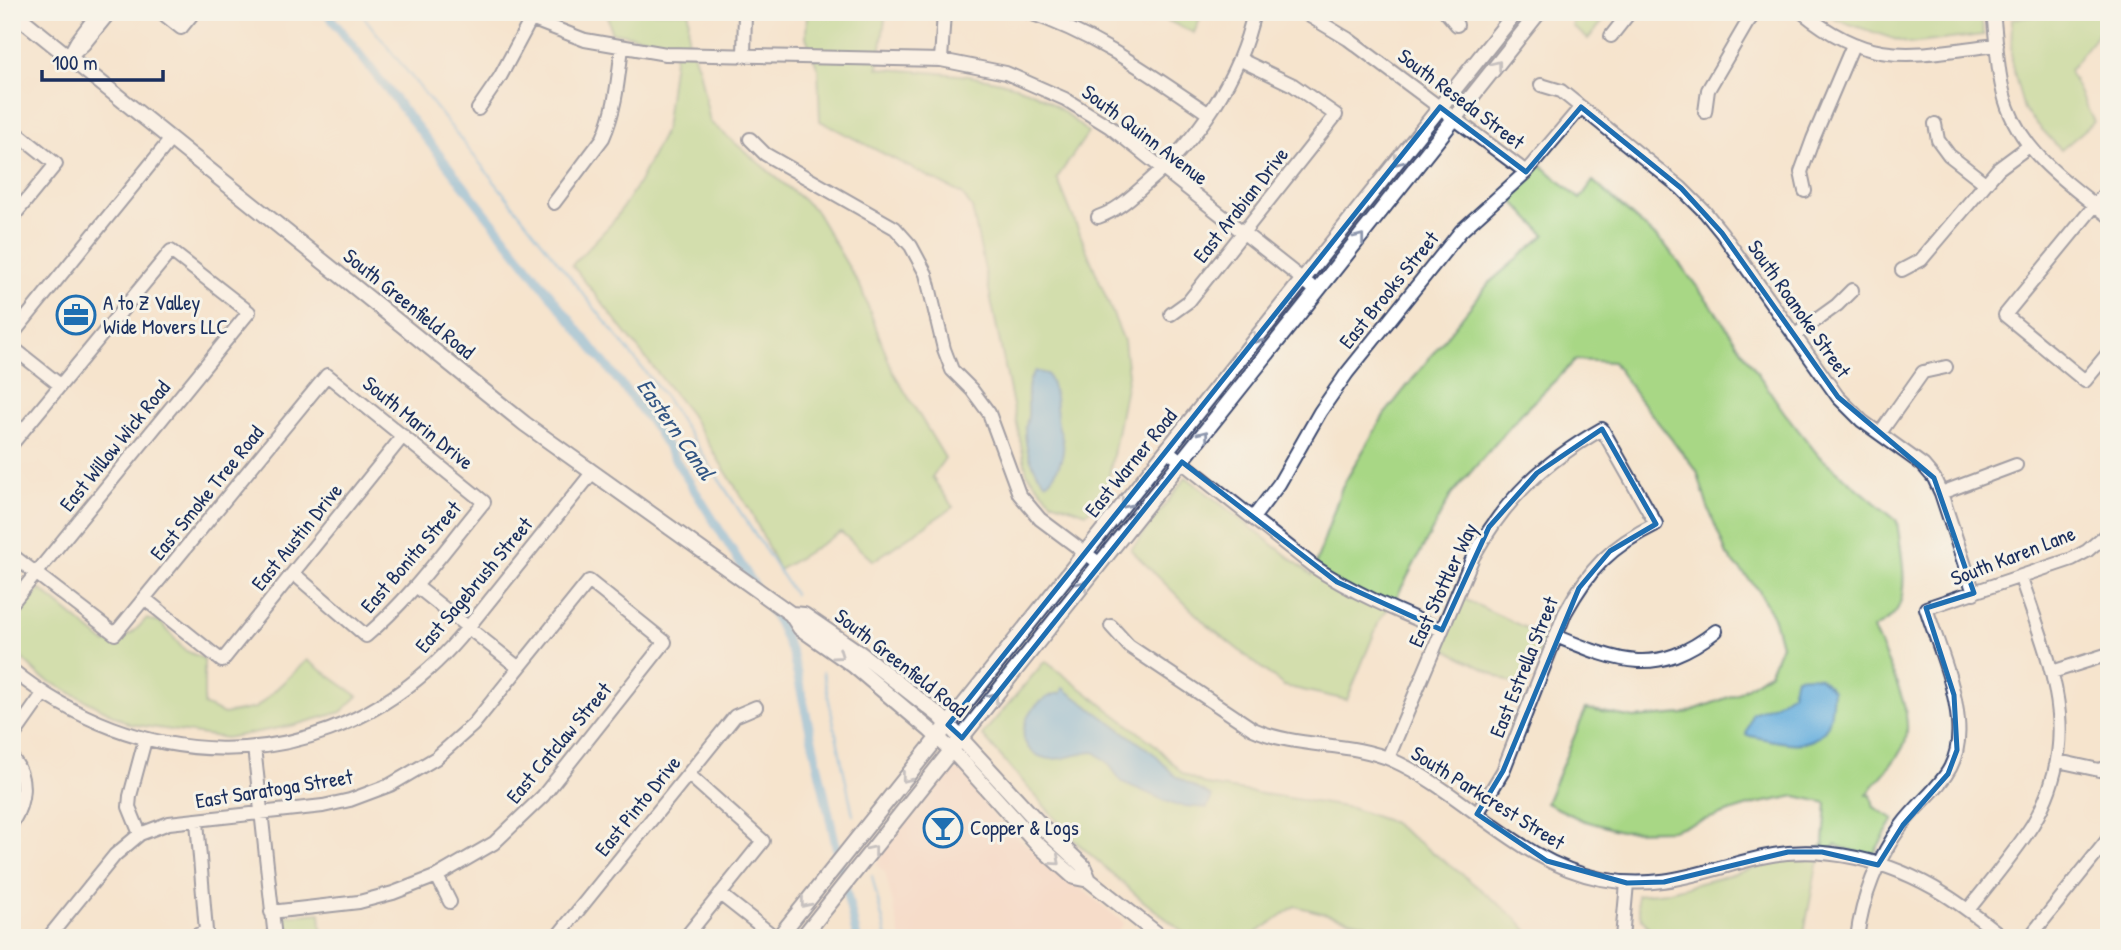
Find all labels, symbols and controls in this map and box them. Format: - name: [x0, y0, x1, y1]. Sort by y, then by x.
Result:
- scale bar: [42, 38, 163, 82]
- street label: South Reseda Street: [1392, 41, 1531, 156]
- text: 100 m: [52, 48, 98, 77]
- one-way arrow: [1488, 61, 1501, 73]
- street label: South Quinn Avenue: [1076, 77, 1214, 192]
- street label: East Arabian Drive: [1186, 141, 1295, 269]
- one-way arrow: [1393, 153, 1406, 165]
- street label: East Brooks Street: [1332, 224, 1446, 355]
- one-way arrow: [1351, 233, 1364, 245]
- street label: South Roanoke Street: [1741, 234, 1858, 384]
- street label: South Greenfield Road: [337, 242, 481, 366]
- place label: A to Z Valley Wide Movers LLC: [103, 288, 228, 341]
- office icon: A to Z Valley Wide Movers LLC: [55, 294, 97, 336]
- one-way arrow: [1252, 332, 1265, 344]
- street label: South Marin Drive: [357, 369, 480, 476]
- water label: Eastern Canal: [630, 372, 723, 486]
- street label: East Willow Wick Road: [53, 374, 177, 517]
- street label: East Warner Road: [1078, 402, 1183, 523]
- street label: East Smoke Tree Road: [143, 419, 270, 566]
- one-way arrow: [1195, 430, 1208, 443]
- street label: East Austin Drive: [244, 477, 349, 596]
- street label: East Bonita Street: [354, 494, 468, 619]
- one-way arrow: [1121, 496, 1134, 508]
- street label: East Sagebrush Street: [408, 510, 540, 659]
- street label: East Stottler Way: [1401, 518, 1484, 652]
- street label: South Karen Lane: [1946, 518, 2079, 593]
- one-way arrow: [1074, 581, 1087, 593]
- street label: East Estrella Street: [1482, 591, 1565, 742]
- street label: South Greenfield Road: [829, 601, 974, 724]
- one-way arrow: [831, 647, 844, 659]
- street label: East Catclaw Street: [499, 675, 618, 809]
- one-way arrow: [986, 693, 998, 706]
- street label: South Parkcrest Street: [1406, 739, 1571, 857]
- street label: East Pinto Drive: [588, 749, 687, 862]
- street label: East Saratoga Street: [193, 762, 355, 815]
- one-way arrow: [901, 771, 914, 783]
- bar icon: Copper & Logs: [922, 807, 964, 849]
- place label: Copper & Logs: [970, 813, 1079, 842]
- one-way arrow: [864, 845, 877, 858]
- one-way arrow: [1047, 853, 1060, 865]
- one-way arrow: [801, 896, 814, 908]

